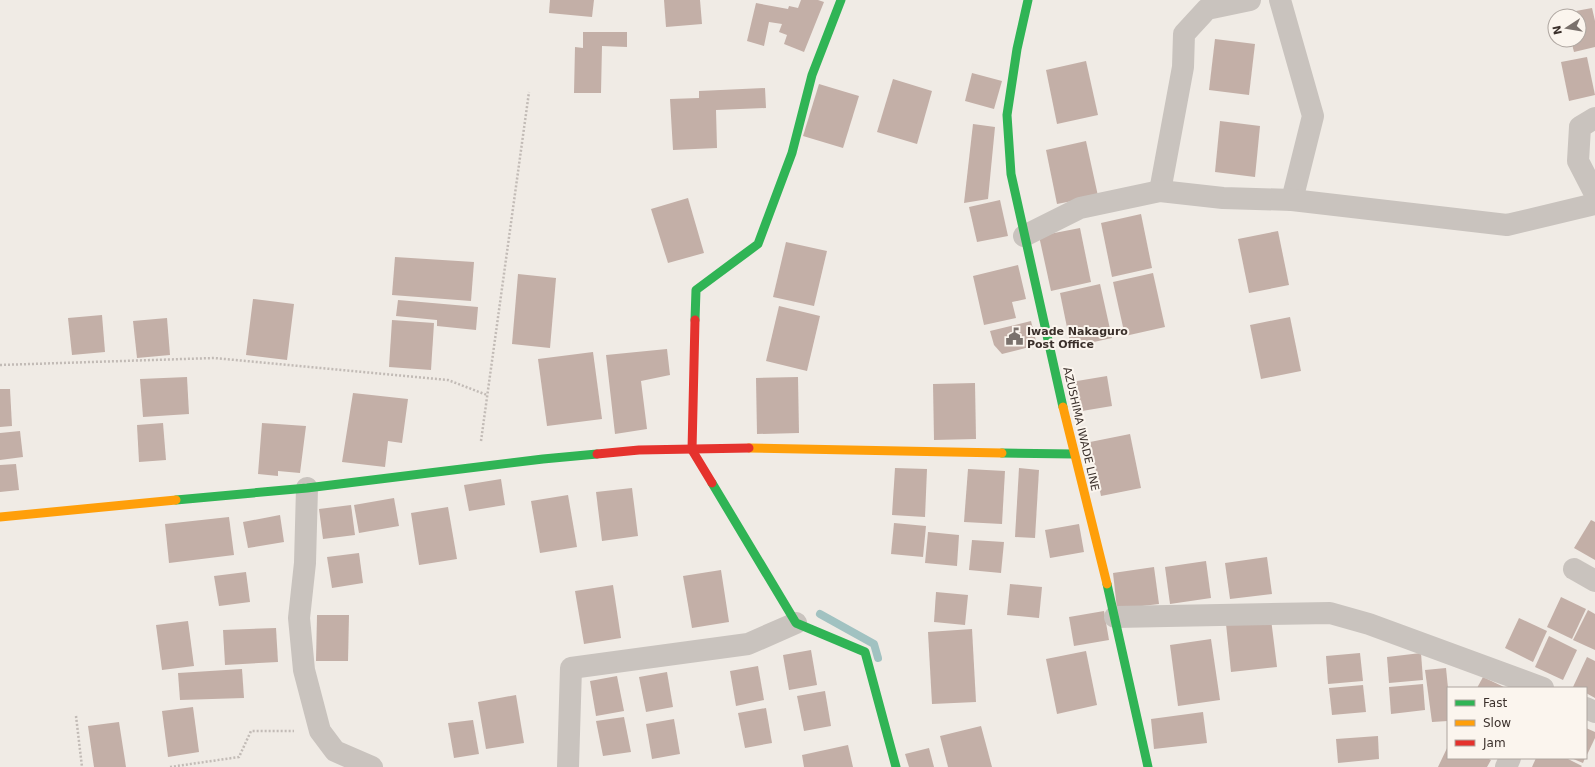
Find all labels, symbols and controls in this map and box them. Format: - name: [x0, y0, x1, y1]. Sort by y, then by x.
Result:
- north arrow: [1547, 8, 1587, 48]
- text: N: [1550, 24, 1565, 36]
- place label: Iwade Nakaguro Post Office: [1027, 325, 1128, 351]
- public building icon: Iwade Nakaguro Post Office: [1004, 327, 1024, 347]
- street label: AZUSHIMA IWADE LINE: [1060, 366, 1102, 492]
- legend: [1447, 687, 1587, 759]
- text: Fast: [1483, 696, 1507, 710]
- text: Slow: [1483, 716, 1511, 730]
- text: Jam: [1482, 736, 1506, 750]

